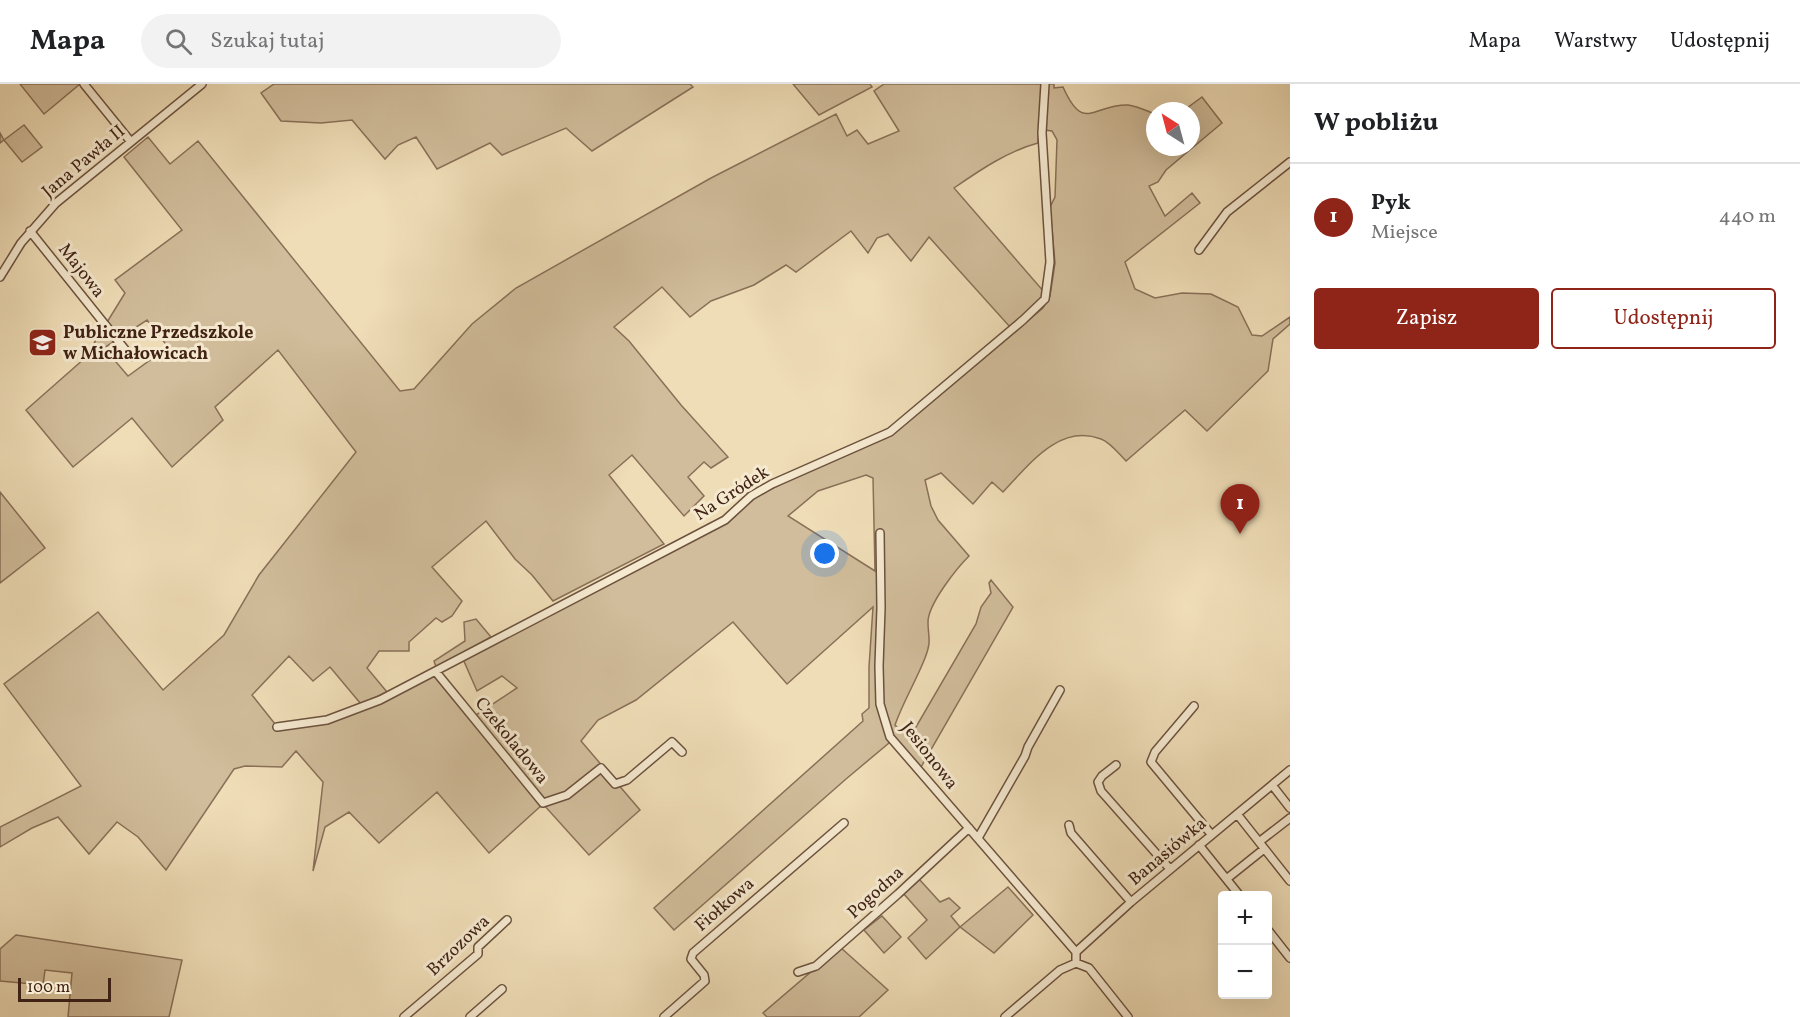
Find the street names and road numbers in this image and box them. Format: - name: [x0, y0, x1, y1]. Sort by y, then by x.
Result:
- street label: Jana Pawła II: [37, 120, 131, 204]
- street label: Majowa: [52, 238, 110, 304]
- street label: Na Gródek: [690, 460, 774, 528]
- street label: Czekoladowa: [468, 692, 554, 790]
- street label: Jesionowa: [894, 717, 964, 795]
- street label: Banasiówka: [1124, 812, 1212, 892]
- street label: Pogodna: [842, 861, 910, 925]
- street label: Fiołkowa: [690, 872, 760, 938]
- street label: Brzozowa: [422, 910, 496, 982]

